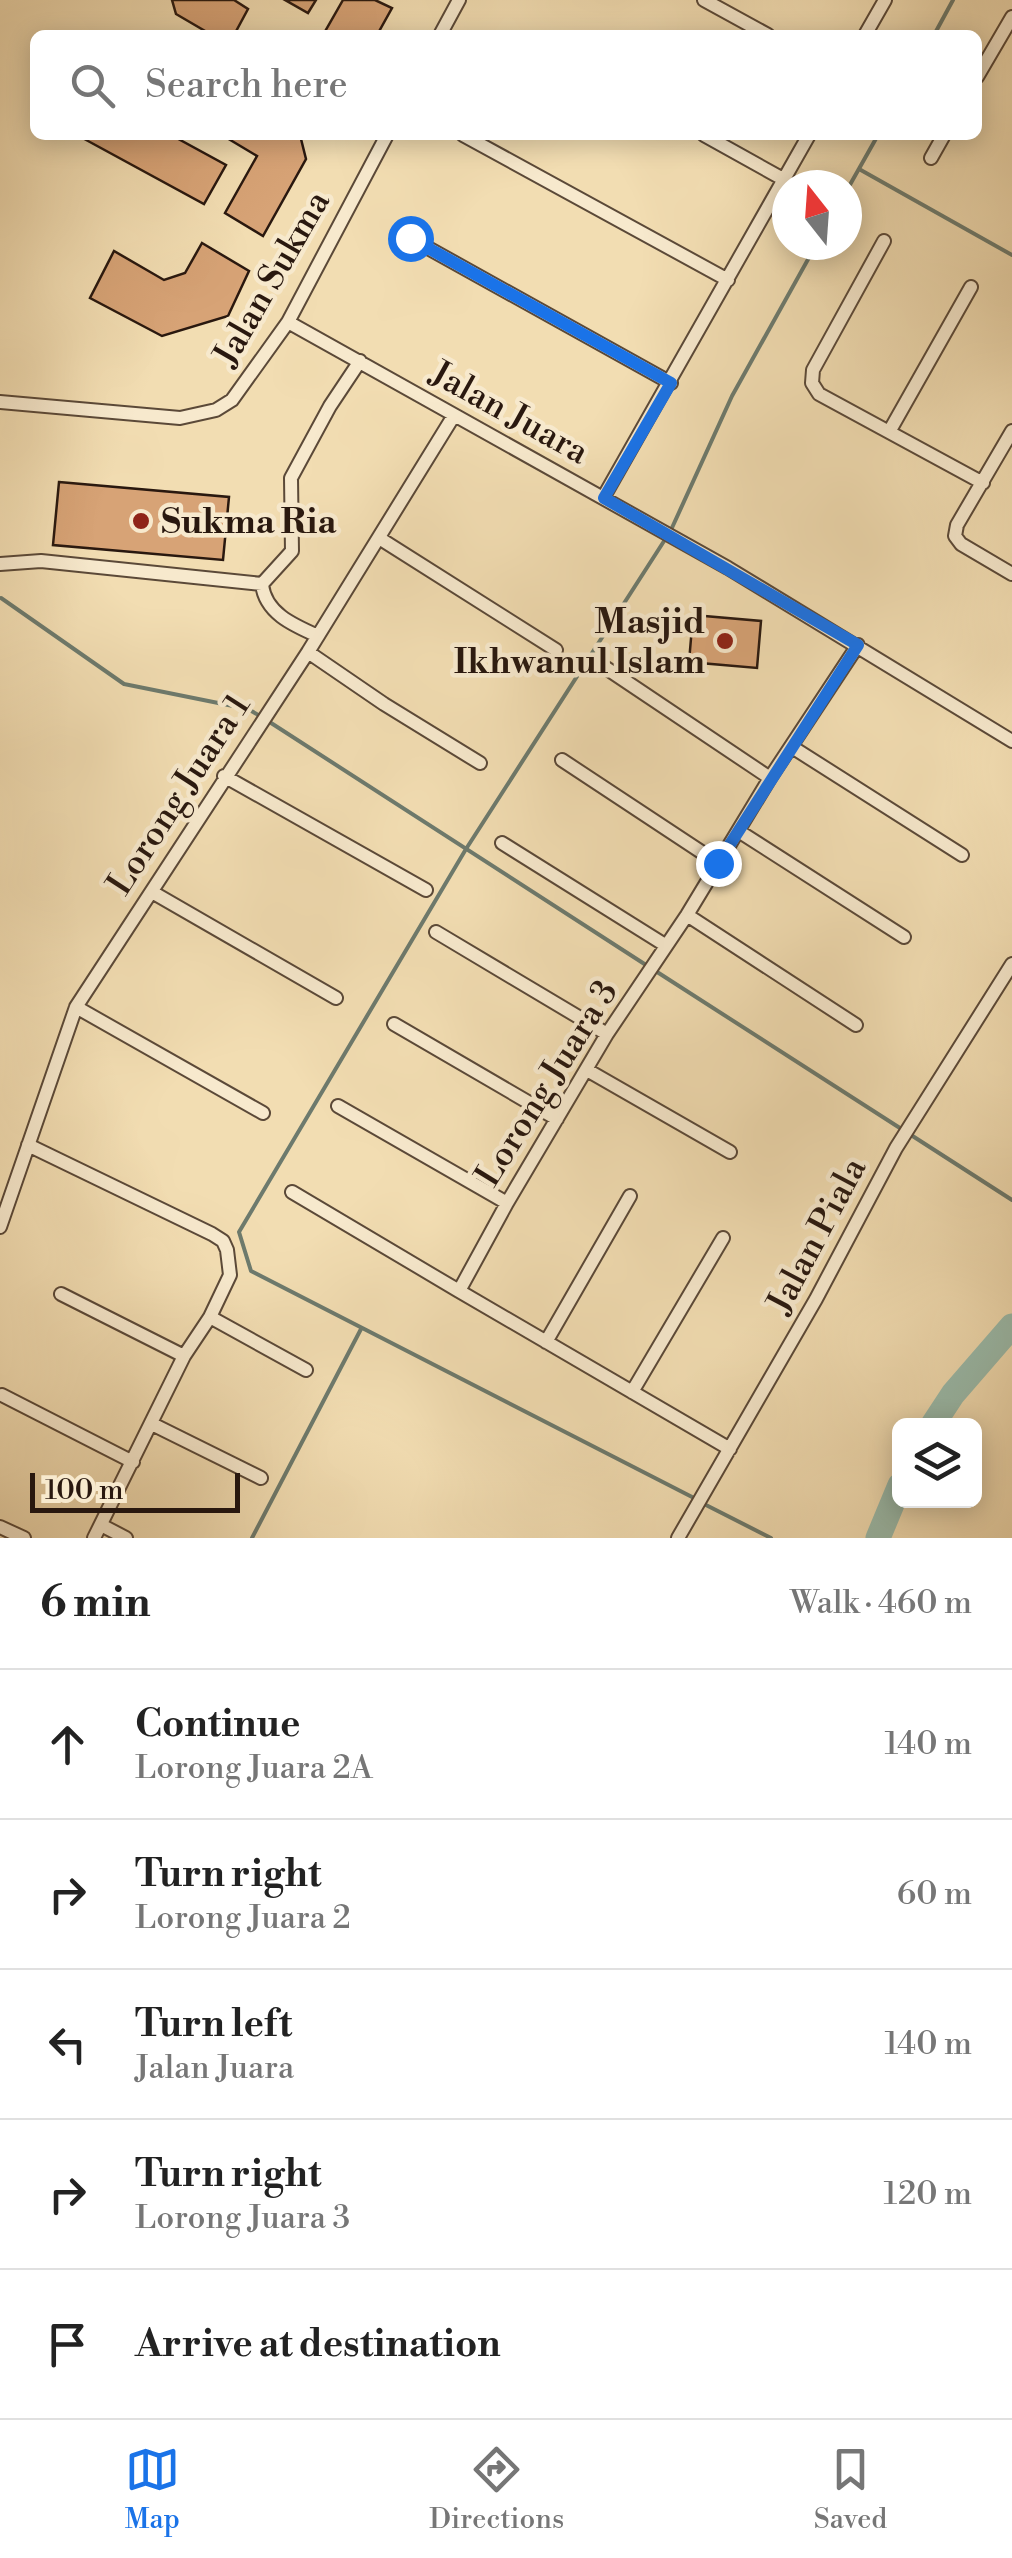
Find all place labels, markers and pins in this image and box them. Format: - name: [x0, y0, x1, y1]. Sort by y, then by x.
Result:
- place label: Sukma Ria: [161, 501, 337, 544]
- marker: Sukma Ria: [130, 510, 152, 532]
- place label: Masjid Ikhwanul Islam: [454, 601, 705, 684]
- marker: Masjid Ikhwanul Islam: [714, 630, 736, 652]

